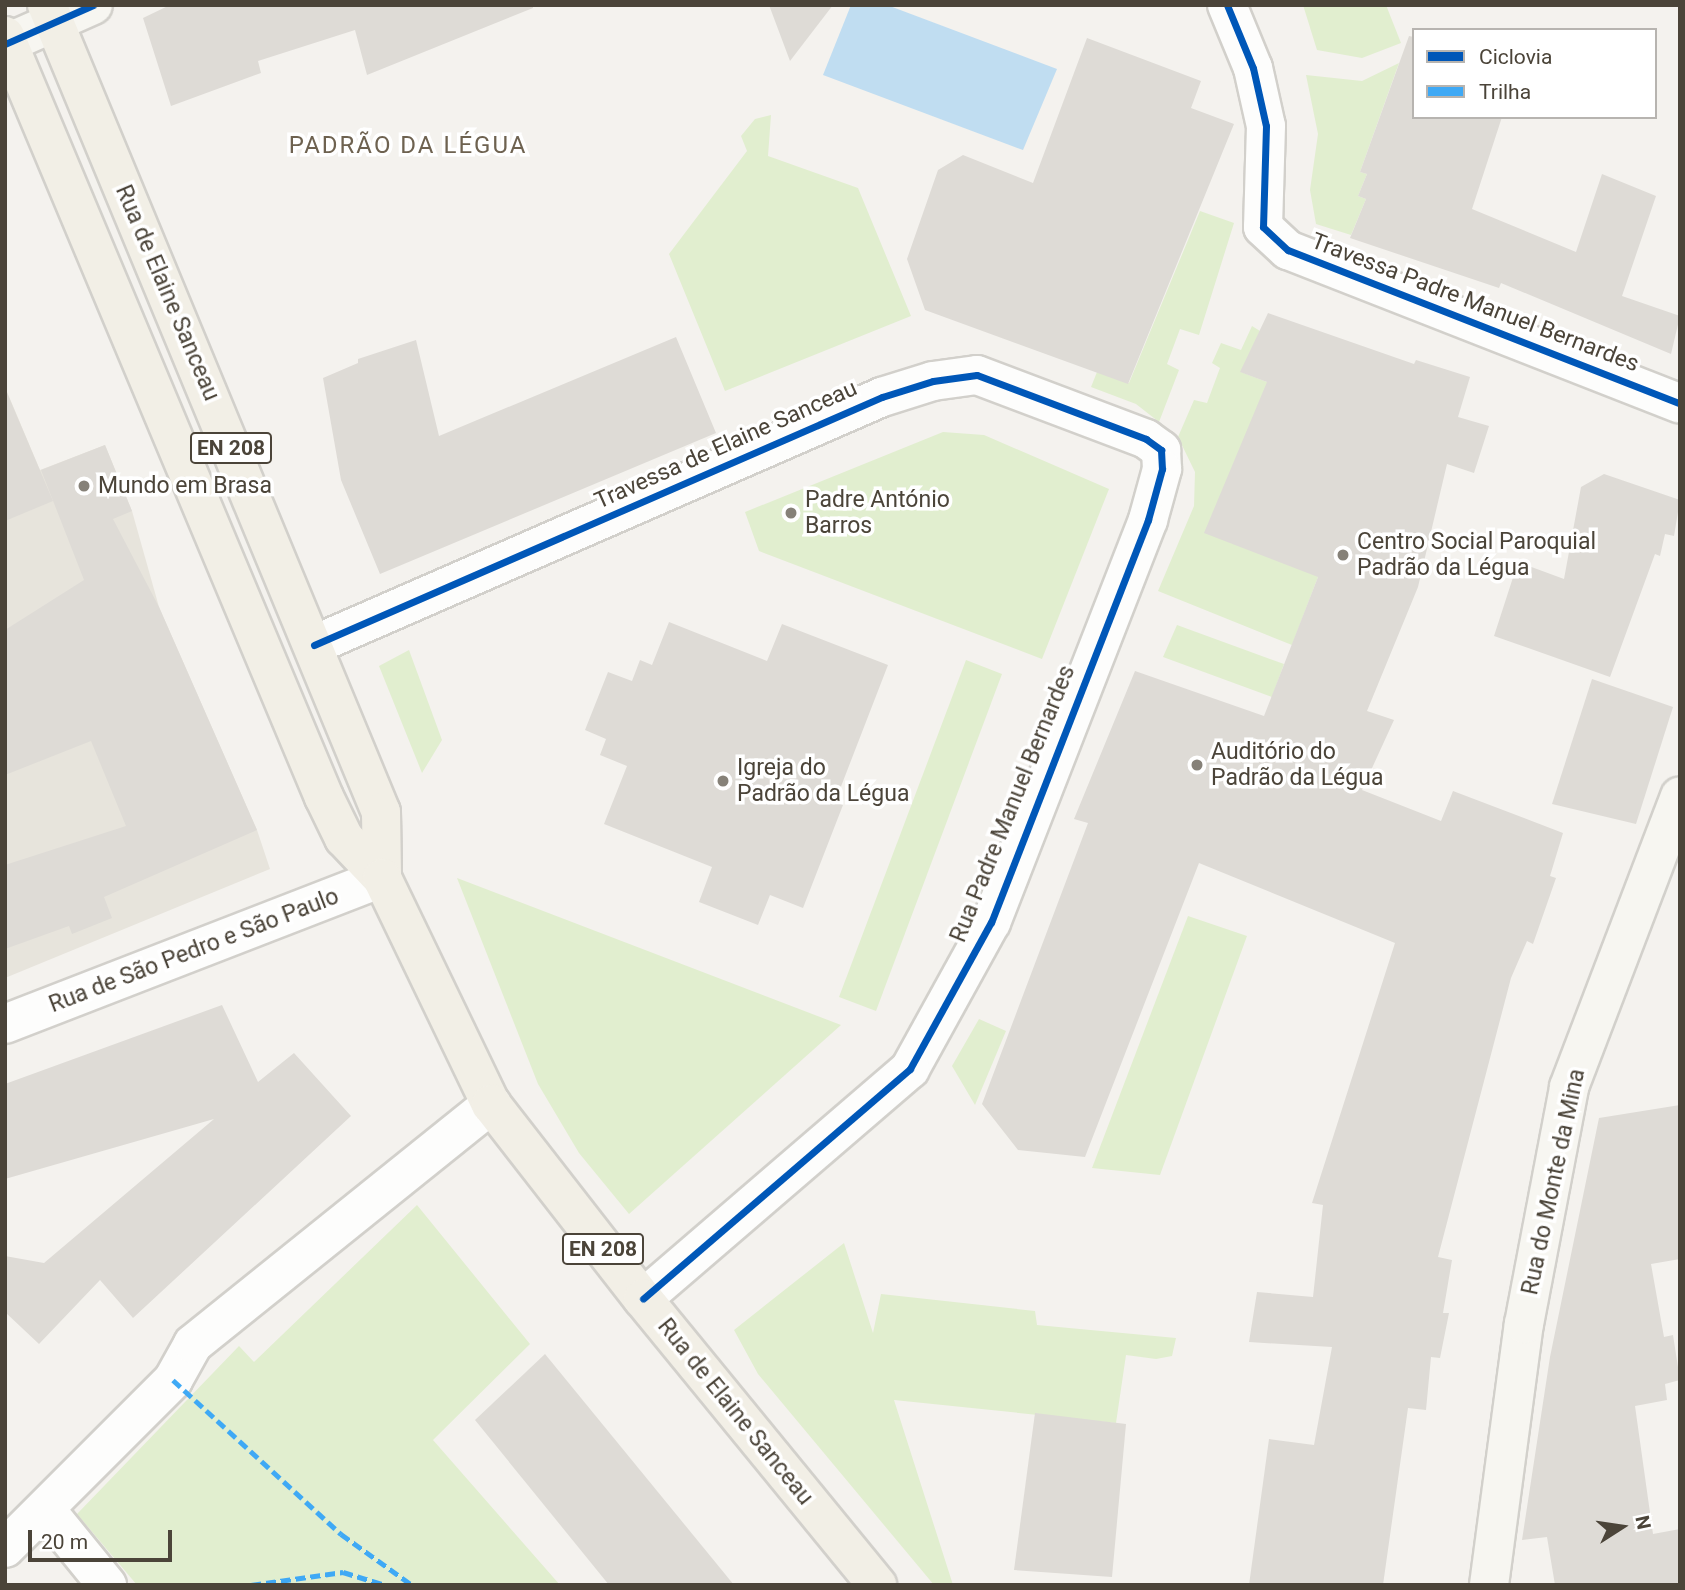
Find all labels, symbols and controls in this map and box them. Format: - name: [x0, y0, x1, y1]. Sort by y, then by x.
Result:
- legend: [1412, 28, 1657, 119]
- text: Ciclovia: [1479, 45, 1552, 69]
- text: Trilha: [1479, 80, 1531, 104]
- district label: PADRÃO DA LÉGUA: [291, 132, 525, 160]
- street label: Rua de Elaine Sanceau: [109, 181, 225, 405]
- street label: Travessa Padre Manuel Bernardes: [1307, 228, 1643, 378]
- street label: Travessa de Elaine Sanceau: [591, 375, 861, 515]
- road number: EN 208: [189, 430, 273, 466]
- place label: Mundo em Brasa: [98, 472, 272, 500]
- marker: Mundo em Brasa: [76, 478, 92, 494]
- place label: Padre António Barros: [805, 486, 950, 540]
- marker: Padre António Barros: [783, 505, 799, 521]
- place label: Centro Social Paroquial Padrão da Légua: [1357, 528, 1596, 582]
- marker: Centro Social Paroquial Padrão da Légua: [1335, 547, 1351, 563]
- street label: Rua Padre Manuel Bernardes: [945, 662, 1081, 946]
- place label: Auditório do Padrão da Légua: [1211, 738, 1383, 792]
- place label: Igreja do Padrão da Légua: [737, 754, 909, 808]
- marker: Auditório do Padrão da Légua: [1189, 757, 1205, 773]
- marker: Igreja do Padrão da Légua: [715, 773, 731, 789]
- street label: Rua de São Pedro e São Paulo: [45, 883, 343, 1019]
- street label: Rua do Monte da Mina: [1517, 1067, 1591, 1297]
- road number: EN 208: [561, 1232, 645, 1266]
- street label: Rua de Elaine Sanceau: [651, 1313, 819, 1511]
- north arrow: [1587, 1492, 1657, 1562]
- text: N: [1630, 1514, 1656, 1531]
- scale bar: [32, 1516, 175, 1560]
- text: 20 m: [41, 1530, 88, 1554]

